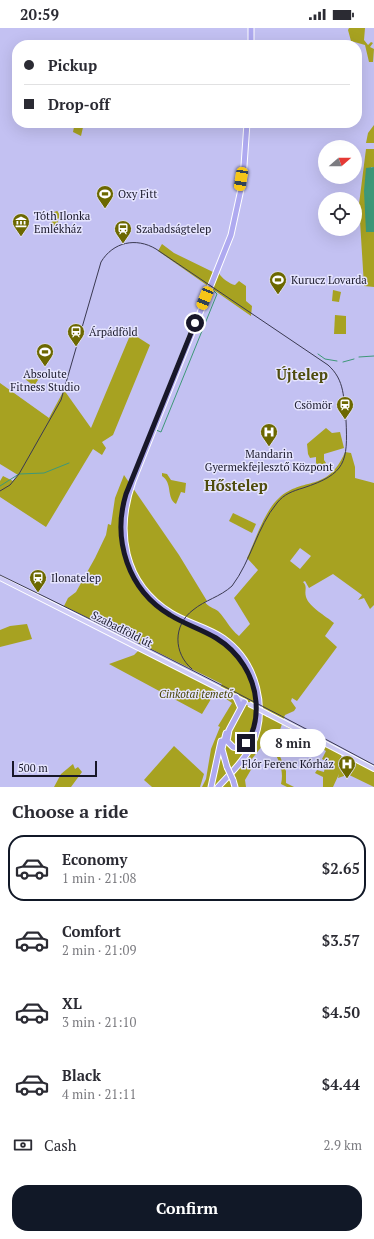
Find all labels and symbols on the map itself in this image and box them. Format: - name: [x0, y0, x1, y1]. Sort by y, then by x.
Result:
- north arrow: [318, 140, 362, 184]
- car: [233, 166, 249, 192]
- sports icon: Oxy Fitt: [95, 184, 115, 209]
- place label: Oxy Fitt: [118, 187, 157, 201]
- place label: Tóth Ilonka Emlékház: [34, 209, 91, 236]
- museum icon: Tóth Ilonka Emlékház: [11, 212, 31, 237]
- station icon: Szabadságtelep: [113, 219, 133, 244]
- place label: Szabadságtelep: [136, 222, 211, 236]
- sports icon: Kurucz Lovarda: [268, 270, 288, 295]
- place label: Kurucz Lovarda: [291, 273, 367, 287]
- car: [195, 285, 215, 311]
- route start: [186, 314, 204, 332]
- station icon: Árpádföld: [66, 322, 86, 347]
- place label: Árpádföld: [89, 325, 138, 339]
- sports icon: Absolute Fitness Studio: [35, 342, 55, 367]
- district label: Újtelep: [276, 364, 328, 384]
- place label: Absolute Fitness Studio: [10, 367, 80, 394]
- station icon: Csömör: [335, 395, 355, 420]
- place label: Csömör: [294, 398, 333, 412]
- hospital icon: Mandarin Gyermekfejlesztő Központ: [259, 422, 279, 447]
- place label: Mandarin Gyermekfejlesztő Központ: [205, 447, 333, 474]
- district label: Hőstelep: [204, 475, 268, 495]
- station icon: Ilonatelep: [28, 568, 48, 593]
- place label: Ilonatelep: [51, 571, 101, 585]
- street label: Szabadföld út: [89, 608, 155, 650]
- park label: Cinkotai temető: [159, 687, 234, 701]
- callout: 8 min: [260, 729, 326, 757]
- route end: [237, 734, 255, 752]
- hospital icon: Flór Ferenc Kórház: [337, 754, 357, 779]
- place label: Flór Ferenc Kórház: [242, 757, 334, 771]
- scale bar: [12, 759, 97, 778]

